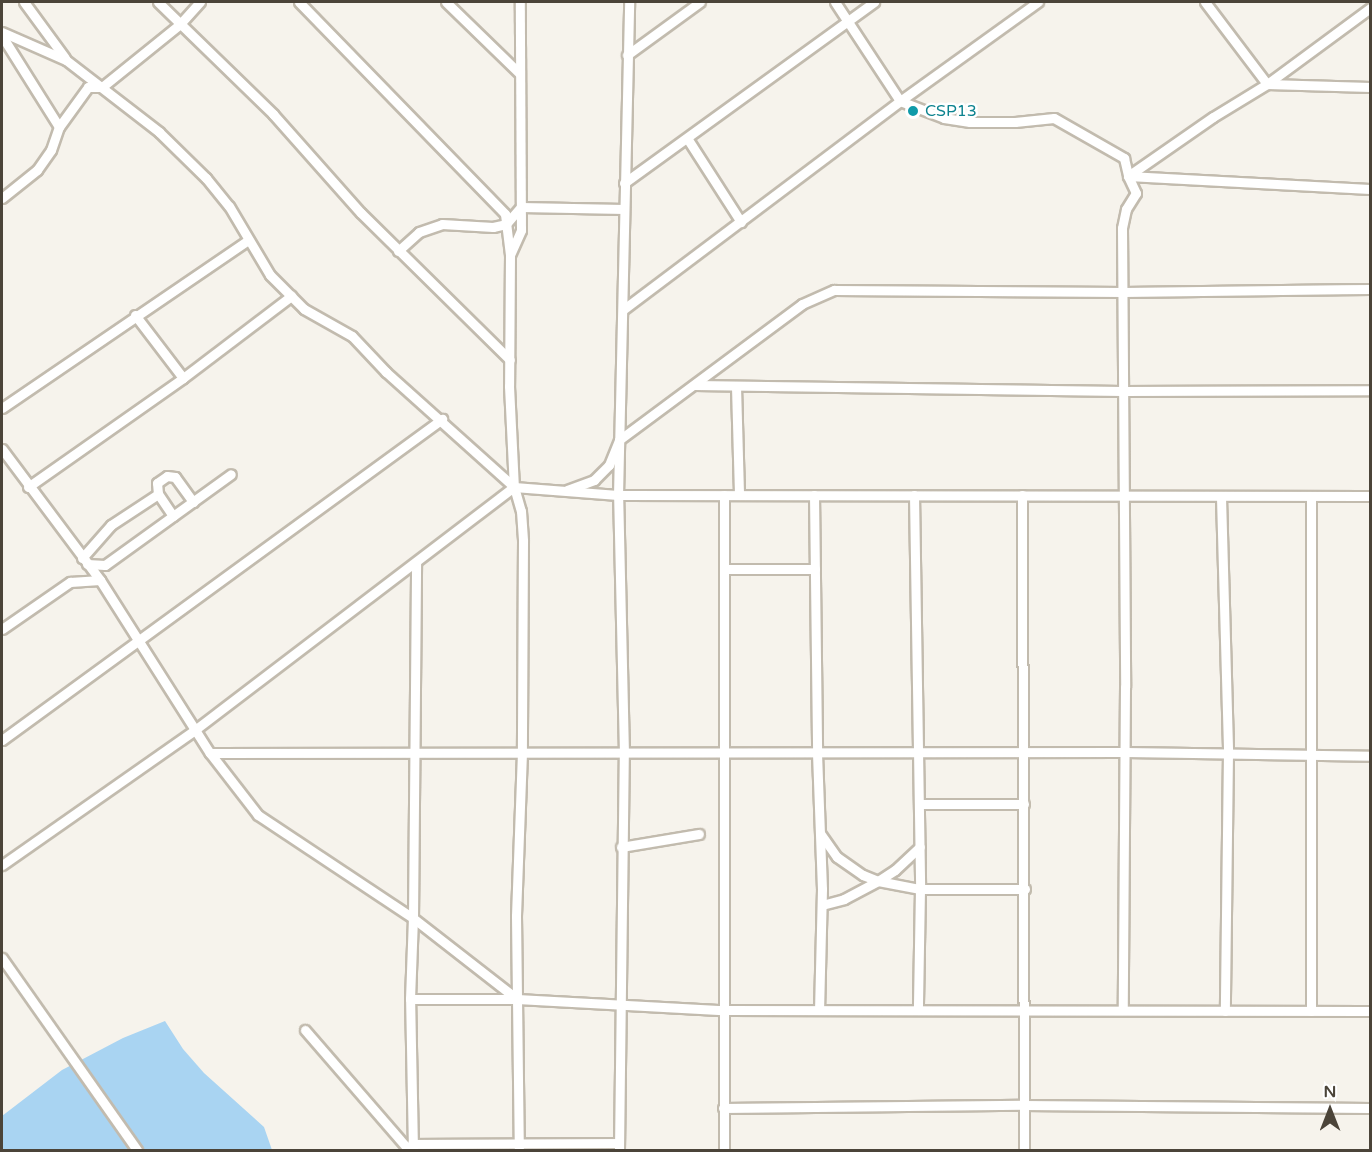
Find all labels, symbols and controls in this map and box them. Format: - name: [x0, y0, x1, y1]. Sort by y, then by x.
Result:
- place label: CSP13: [925, 101, 977, 121]
- marker: CSP13: [906, 104, 920, 118]
- north arrow: [1300, 1080, 1360, 1140]
- text: N: [1324, 1082, 1336, 1102]

